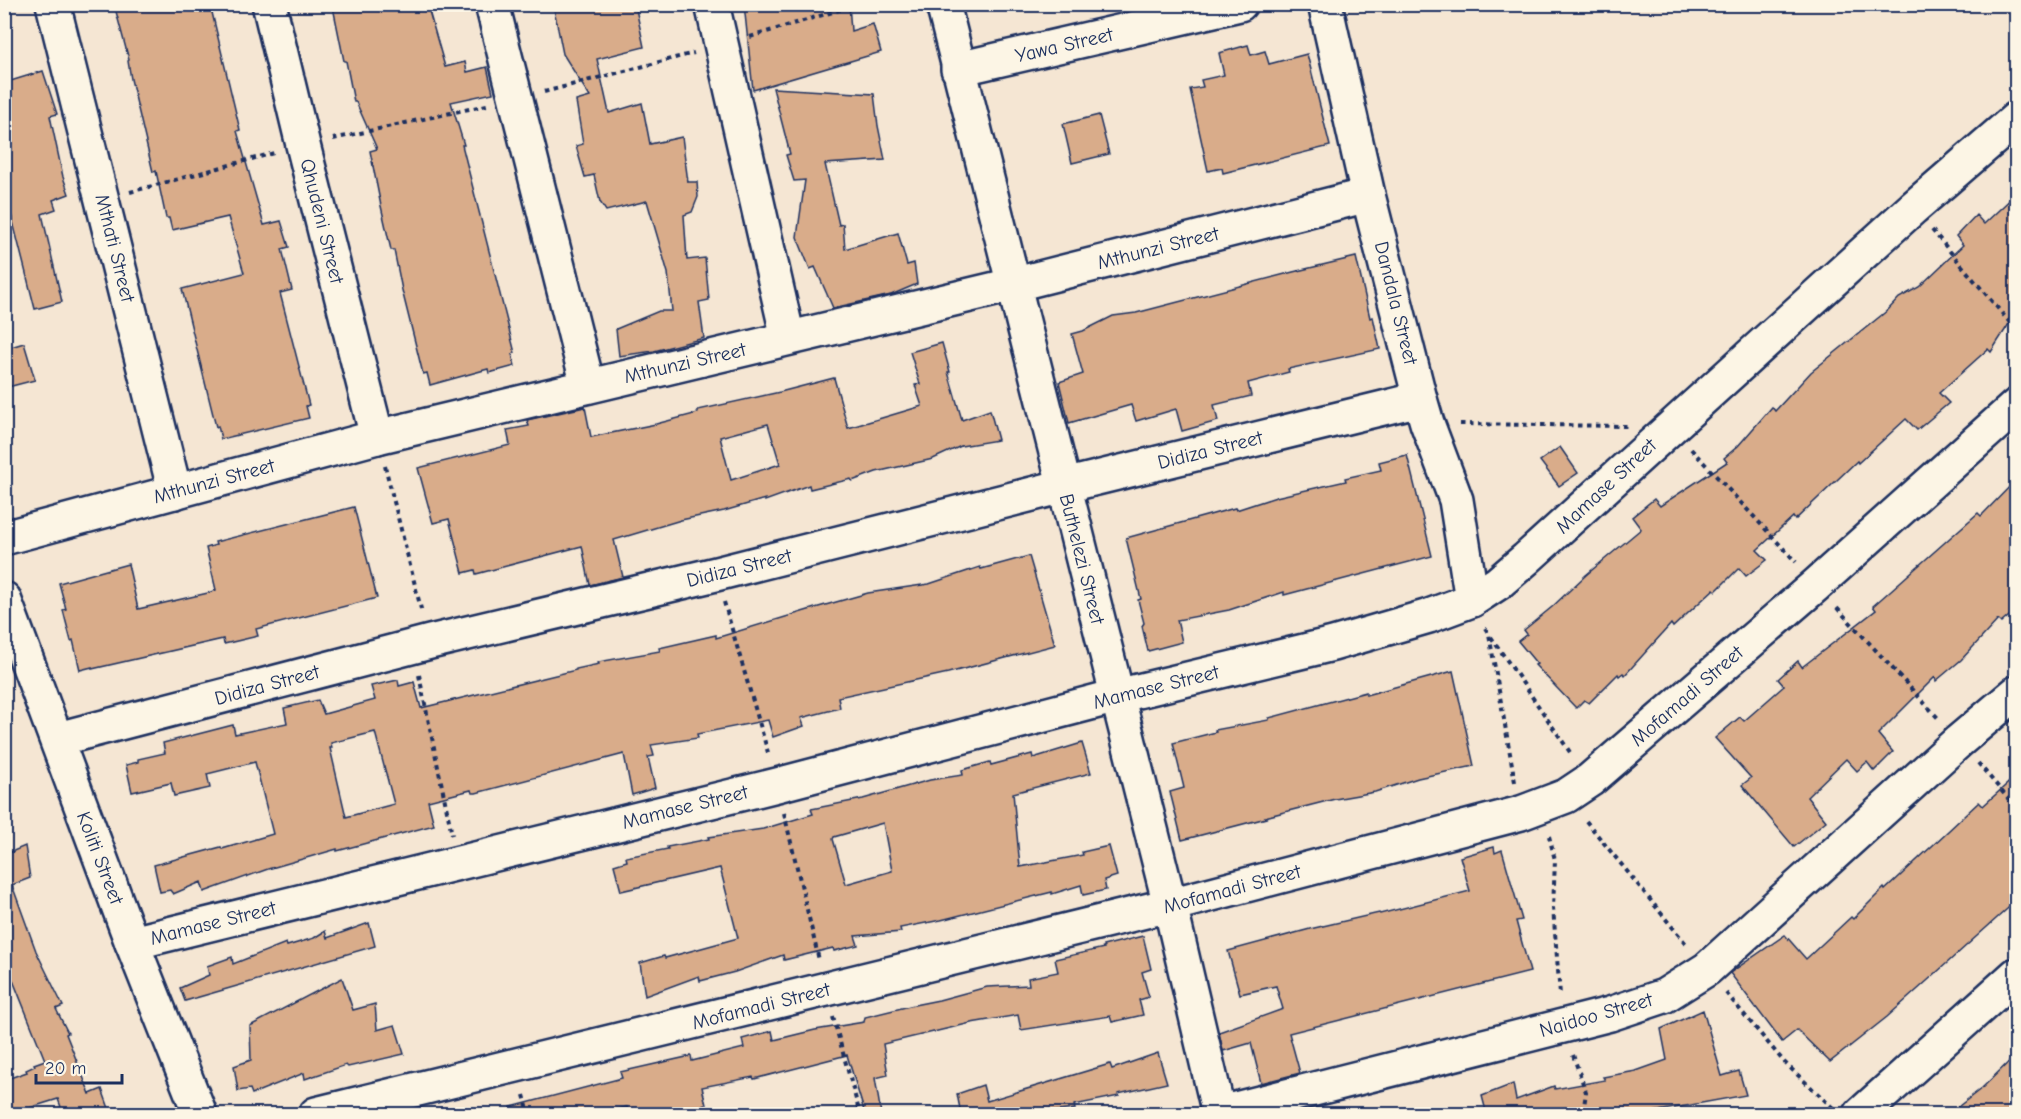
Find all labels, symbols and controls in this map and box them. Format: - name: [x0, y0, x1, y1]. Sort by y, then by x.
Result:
- street label: Yawa Street: [1013, 22, 1116, 67]
- street label: Qhudeni Street: [295, 156, 349, 287]
- street label: Mthati Street: [90, 192, 140, 306]
- street label: Mthunzi Street: [1095, 221, 1222, 274]
- street label: Dandala Street: [1370, 239, 1423, 368]
- street label: Mthunzi Street: [622, 338, 749, 388]
- street label: Didiza Street: [1155, 426, 1266, 474]
- street label: Mamase Street: [1551, 433, 1662, 538]
- street label: Mthunzi Street: [151, 453, 278, 508]
- street label: Buthelezi Street: [1055, 491, 1110, 628]
- street label: Didiza Street: [684, 544, 795, 592]
- street label: Mofamadi Street: [1626, 640, 1749, 751]
- street label: Didiza Street: [212, 660, 323, 710]
- street label: Mamase Street: [1091, 660, 1223, 714]
- street label: Mamase Street: [620, 780, 752, 834]
- street label: Koliti Street: [72, 808, 129, 909]
- street label: Mofamadi Street: [1161, 859, 1305, 918]
- street label: Mamase Street: [148, 896, 280, 950]
- street label: Mofamadi Street: [690, 977, 834, 1034]
- street label: Naidoo Street: [1537, 988, 1656, 1042]
- scale bar: [36, 1047, 122, 1085]
- text: 20 m: [45, 1058, 86, 1079]

